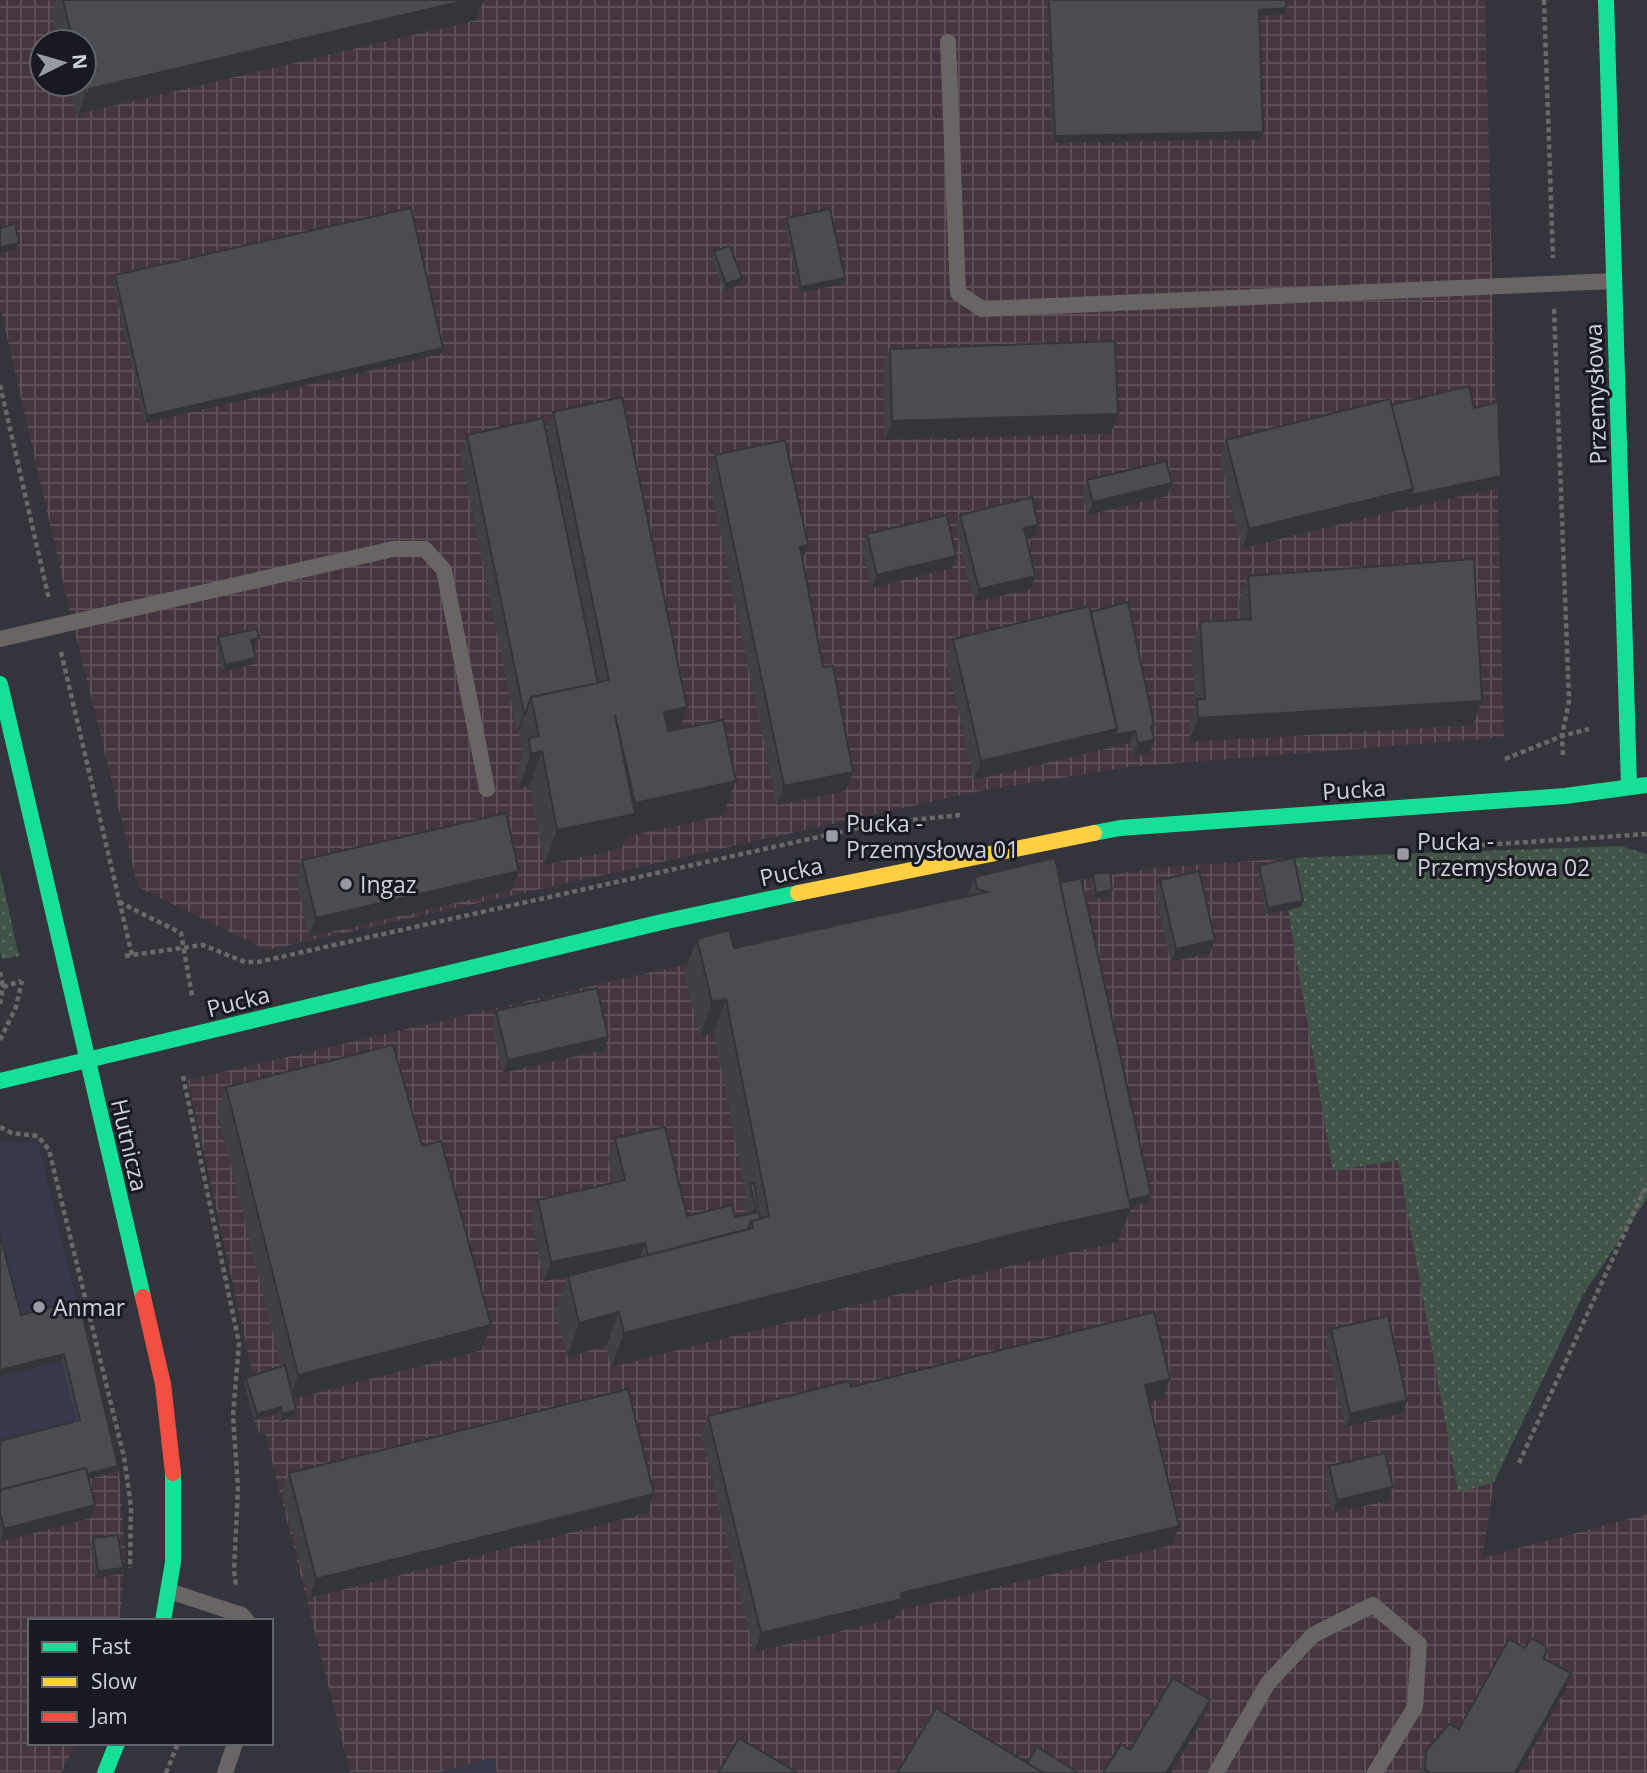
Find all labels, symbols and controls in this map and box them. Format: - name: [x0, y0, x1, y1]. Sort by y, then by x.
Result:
- north arrow: [28, 28, 98, 98]
- text: N: [66, 53, 94, 70]
- street label: Przemysłowa: [1577, 323, 1613, 465]
- street label: Pucka: [1321, 771, 1387, 807]
- place label: Pucka - Przemysłowa 01: [846, 807, 1019, 865]
- place label: Pucka - Przemysłowa 02: [1417, 825, 1590, 883]
- marker: Pucka - Przemysłowa 01: [824, 828, 840, 844]
- marker: Pucka - Przemysłowa 02: [1395, 846, 1411, 862]
- street label: Pucka: [756, 849, 826, 893]
- place label: Ingaz: [360, 868, 417, 900]
- marker: Ingaz: [338, 876, 354, 892]
- street label: Pucka: [203, 978, 273, 1024]
- street label: Hutnicza: [104, 1096, 156, 1194]
- place label: Anmar: [53, 1291, 126, 1323]
- marker: Anmar: [31, 1299, 47, 1315]
- legend: [28, 1619, 273, 1745]
- text: Fast: [91, 1632, 131, 1660]
- text: Slow: [91, 1667, 137, 1695]
- text: Jam: [89, 1702, 128, 1730]

